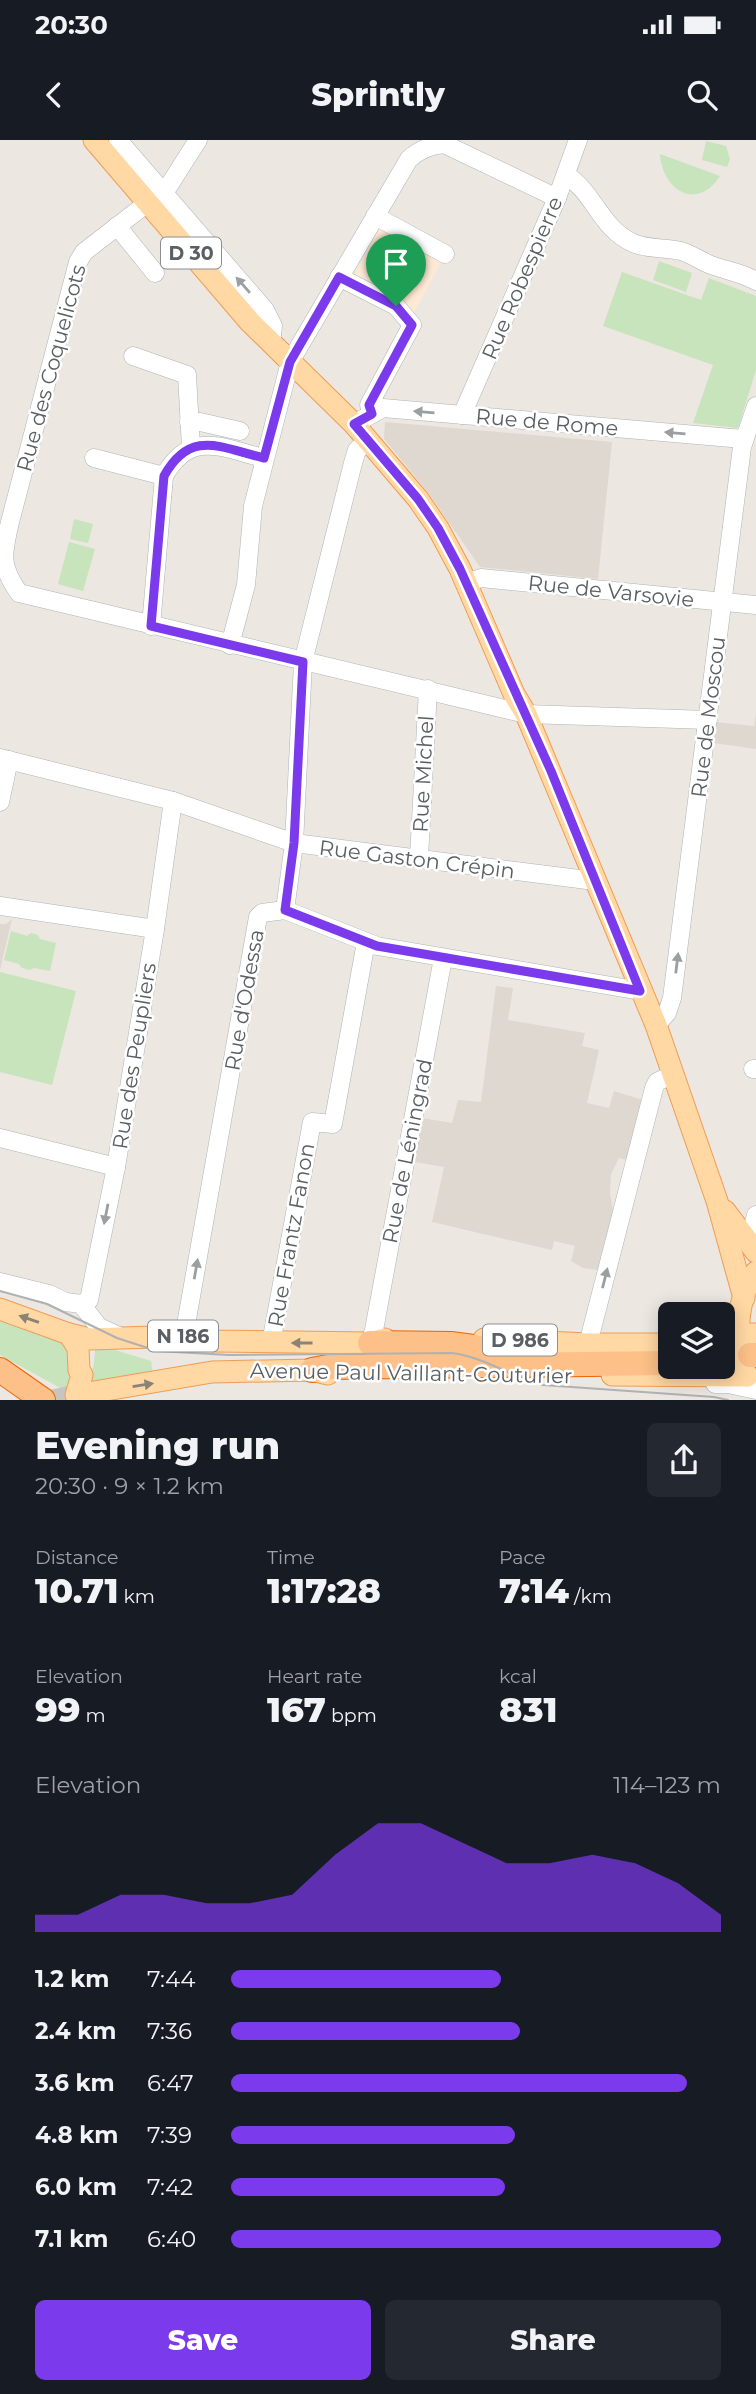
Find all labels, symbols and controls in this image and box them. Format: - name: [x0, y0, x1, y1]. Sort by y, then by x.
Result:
- text: 20:30: [35, 9, 108, 41]
- text: Sprintly: [311, 75, 445, 114]
- icon: back: [35, 76, 73, 114]
- icon: search: [683, 76, 721, 114]
- street label: Rue Robespierre: [476, 193, 568, 363]
- pin: [366, 234, 426, 306]
- road number: D 30: [161, 237, 221, 268]
- icon: arrive: [377, 245, 415, 283]
- street label: Rue des Coquelicots: [11, 262, 91, 474]
- one-way arrow: [235, 276, 251, 294]
- street label: Rue de Rome: [475, 403, 619, 441]
- one-way arrow: [413, 406, 435, 417]
- one-way arrow: [664, 428, 686, 439]
- street label: Rue de Varsovie: [527, 570, 695, 612]
- street label: Rue de Moscou: [686, 635, 730, 799]
- street label: Rue Michel: [407, 715, 439, 833]
- street label: Rue Gaston Crépin: [318, 835, 516, 883]
- street label: Rue d'Odessa: [219, 927, 269, 1073]
- one-way arrow: [671, 951, 682, 973]
- street label: Rue des Peupliers: [107, 961, 161, 1151]
- street label: Rue de Léningrad: [377, 1057, 437, 1245]
- street label: Rue Frantz Fanon: [263, 1141, 319, 1329]
- one-way arrow: [101, 1203, 112, 1225]
- one-way arrow: [191, 1258, 202, 1280]
- one-way arrow: [600, 1267, 611, 1289]
- map controls: [658, 1302, 735, 1379]
- button: layers: [658, 1302, 735, 1379]
- one-way arrow: [18, 1313, 39, 1324]
- road number: N 186: [148, 1320, 218, 1352]
- road number: D 986: [483, 1324, 557, 1356]
- one-way arrow: [290, 1337, 312, 1349]
- street label: Avenue Paul Vaillant-Couturier: [250, 1358, 572, 1388]
- one-way arrow: [133, 1379, 155, 1390]
- text: Evening run: [35, 1422, 280, 1469]
- button: share: [647, 1423, 721, 1497]
- text: 20:30 · 9 × 1.2 km: [35, 1472, 224, 1500]
- text: Distance: [35, 1546, 118, 1569]
- text: Time: [267, 1546, 315, 1569]
- text: Pace: [499, 1546, 546, 1569]
- text: 10.71: [35, 1569, 119, 1612]
- text: 1:17:28: [267, 1569, 381, 1612]
- text: 7:14: [499, 1569, 569, 1612]
- text: km: [119, 1585, 155, 1608]
- text: /km: [569, 1585, 612, 1608]
- text: Elevation: [35, 1665, 123, 1688]
- text: Heart rate: [267, 1665, 362, 1688]
- text: kcal: [499, 1665, 537, 1688]
- text: 99: [35, 1688, 80, 1731]
- text: 167: [267, 1688, 326, 1731]
- text: 831: [499, 1688, 558, 1731]
- text: m: [80, 1704, 106, 1727]
- text: bpm: [326, 1704, 377, 1727]
- text: Elevation: [35, 1771, 141, 1799]
- text: 114–123 m: [613, 1771, 721, 1799]
- text: 1.2 km: [35, 1965, 109, 1993]
- text: 7:44: [147, 1965, 195, 1993]
- text: 2.4 km: [35, 2017, 116, 2045]
- text: 7:36: [147, 2017, 192, 2045]
- text: 3.6 km: [35, 2069, 115, 2097]
- text: 6:47: [147, 2069, 194, 2097]
- text: 4.8 km: [35, 2121, 118, 2149]
- text: 7:39: [147, 2121, 192, 2149]
- text: 6.0 km: [35, 2173, 117, 2201]
- text: 7:42: [147, 2173, 193, 2201]
- text: 7.1 km: [35, 2225, 108, 2253]
- text: 6:40: [147, 2225, 196, 2253]
- button: Save: [35, 2300, 371, 2380]
- button: Share: [385, 2300, 721, 2380]

